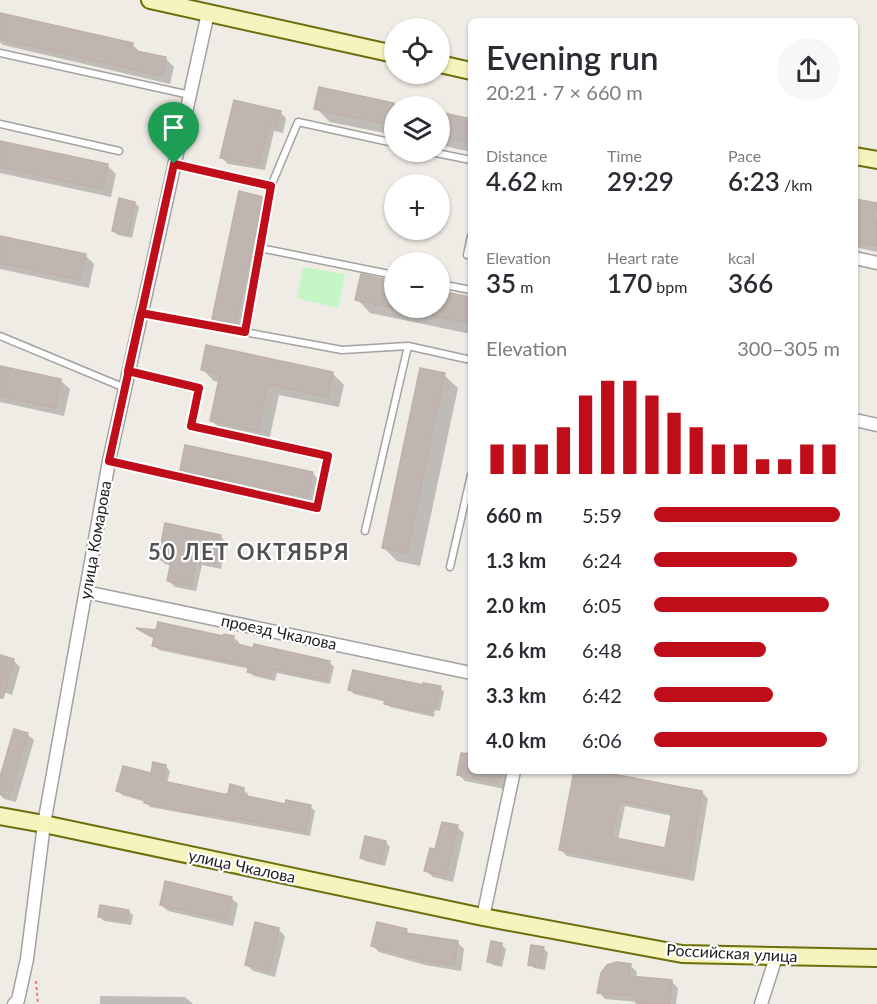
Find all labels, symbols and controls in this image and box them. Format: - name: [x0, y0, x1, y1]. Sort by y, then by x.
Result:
- map controls: [384, 18, 450, 318]
- button: locate: [384, 18, 450, 84]
- text: Evening run: [486, 37, 659, 77]
- button: share: [777, 38, 840, 101]
- text: 20:21 · 7 × 660 m: [486, 80, 643, 104]
- button: layers: [384, 96, 450, 162]
- pin: [148, 102, 199, 164]
- icon: arrive: [157, 111, 190, 144]
- text: Distance: [486, 146, 547, 165]
- text: Time: [607, 146, 642, 165]
- text: Pace: [728, 146, 761, 165]
- text: 4.62: [486, 165, 537, 197]
- text: 29:29: [607, 165, 674, 197]
- text: 6:23: [728, 165, 780, 197]
- button: +: [384, 174, 450, 240]
- text: km: [537, 175, 563, 194]
- text: /km: [780, 175, 812, 194]
- text: Elevation: [486, 248, 551, 267]
- text: Heart rate: [607, 248, 679, 267]
- text: kcal: [728, 248, 755, 267]
- button: −: [384, 252, 450, 318]
- text: 35: [486, 267, 516, 299]
- text: 170: [607, 267, 652, 299]
- text: 366: [728, 267, 773, 299]
- text: m: [516, 277, 533, 296]
- text: bpm: [652, 277, 687, 296]
- text: Elevation: [486, 336, 567, 360]
- text: 300–305 m: [737, 336, 840, 360]
- street label: улица Комарова: [75, 479, 114, 601]
- text: 660 m: [486, 503, 542, 527]
- text: 5:59: [582, 503, 622, 527]
- district label: 50 ЛЕТ ОКТЯБРЯ: [148, 538, 350, 565]
- text: 1.3 km: [486, 548, 546, 572]
- text: 6:24: [582, 548, 622, 572]
- text: 2.0 km: [486, 593, 546, 617]
- text: 6:05: [582, 593, 622, 617]
- street label: проезд Чкалова: [220, 610, 339, 653]
- text: 2.6 km: [486, 638, 546, 662]
- text: 6:48: [582, 638, 622, 662]
- text: 3.3 km: [486, 683, 546, 707]
- text: 6:42: [582, 683, 622, 707]
- text: 4.0 km: [486, 728, 546, 752]
- text: 6:06: [582, 728, 622, 752]
- street label: улица Чкалова: [187, 845, 297, 886]
- street label: Российская улица: [666, 940, 798, 965]

